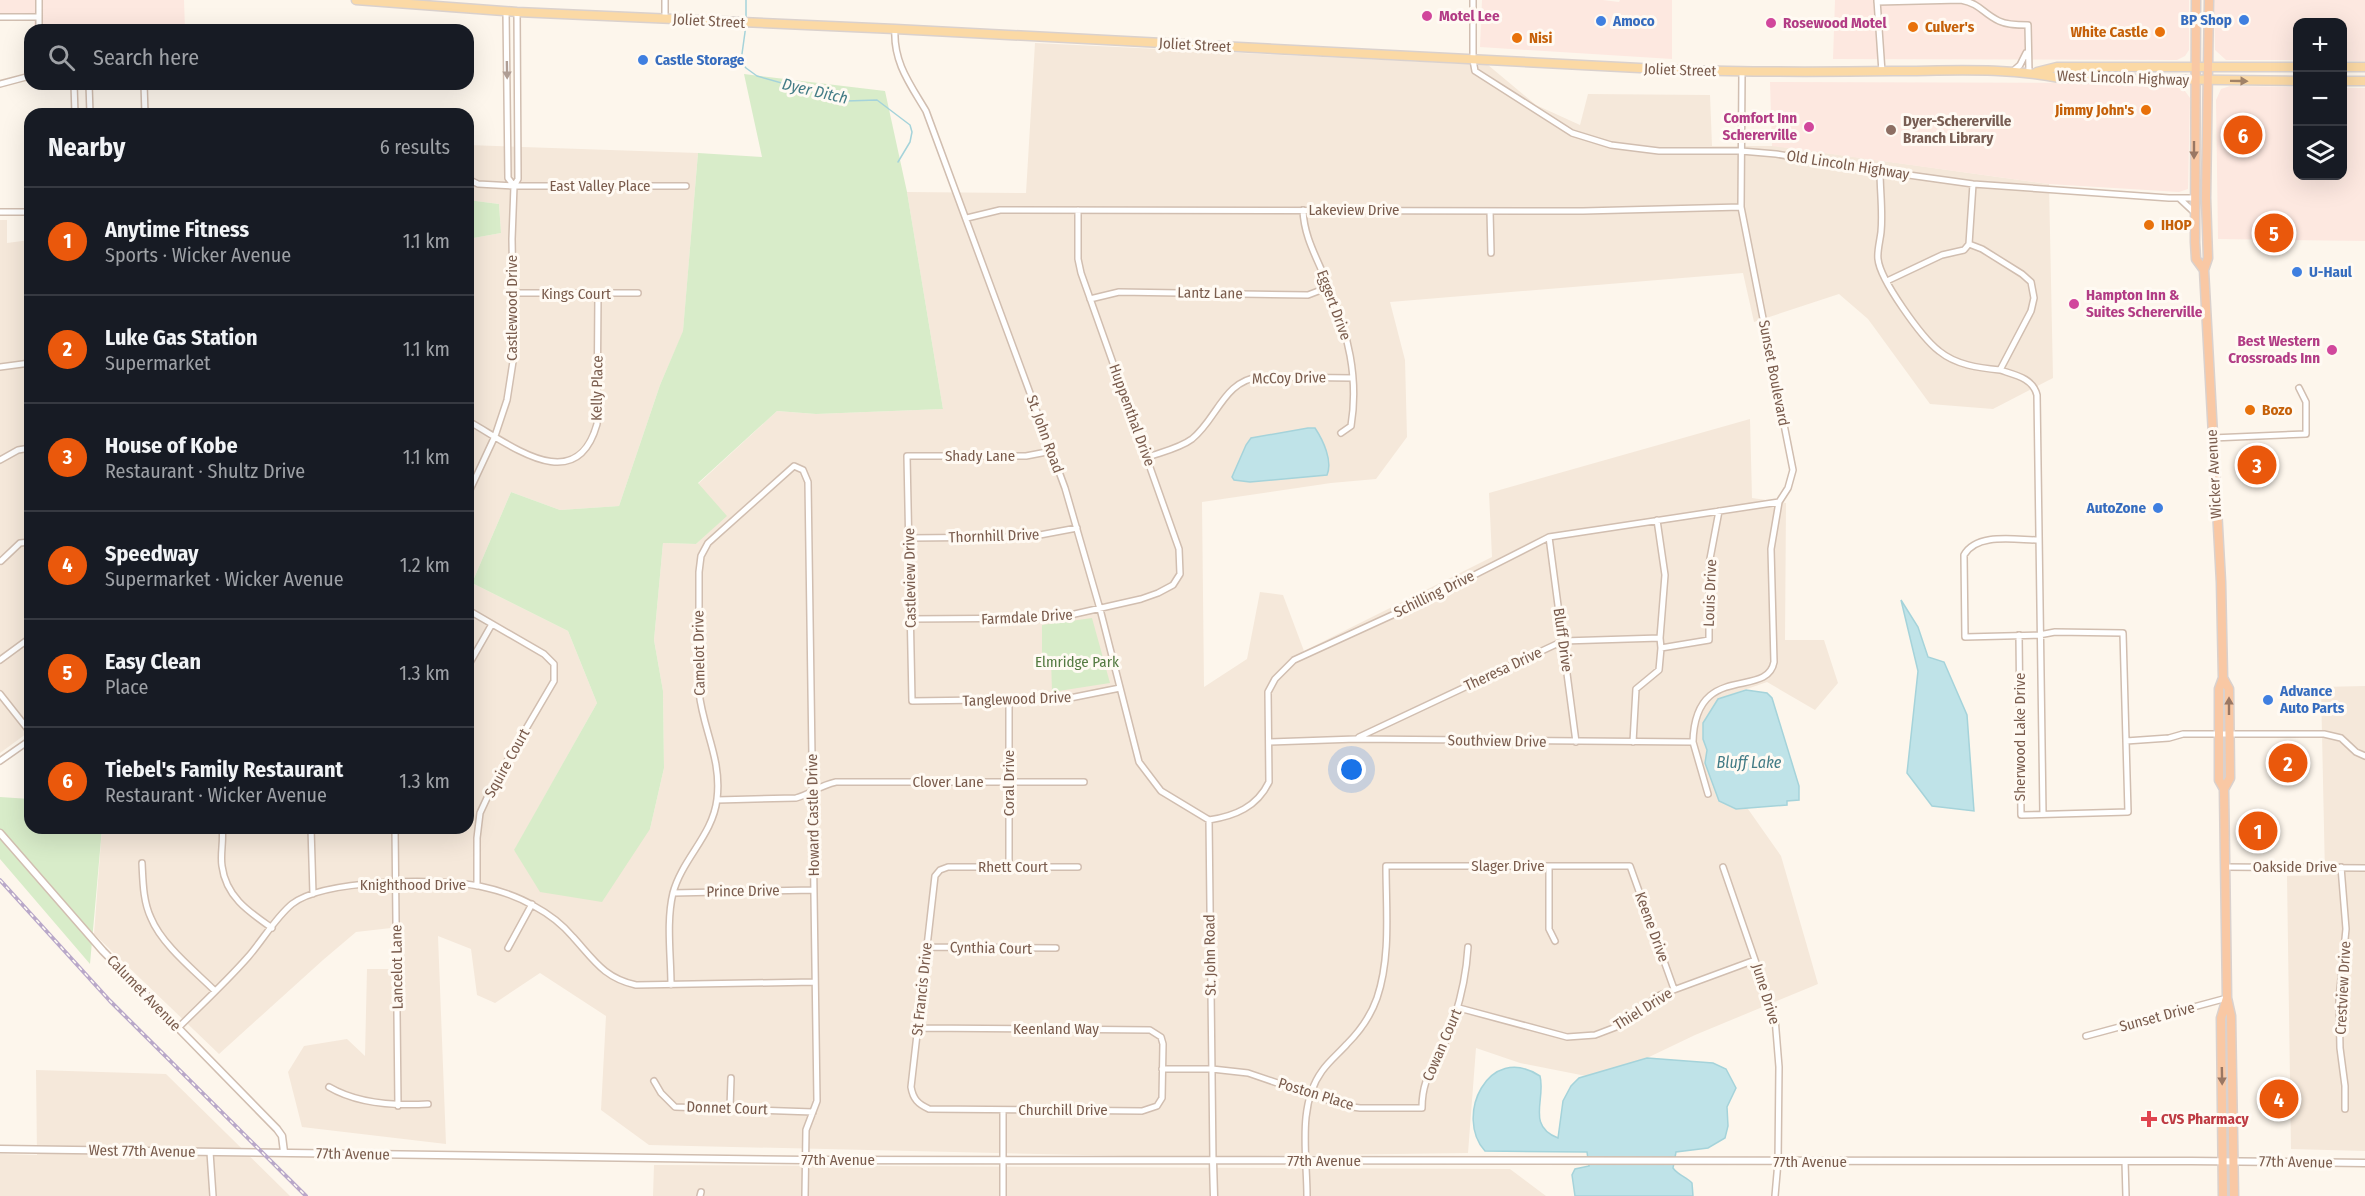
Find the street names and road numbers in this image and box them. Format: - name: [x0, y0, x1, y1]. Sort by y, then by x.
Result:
- street label: Joliet Street: [672, 10, 746, 32]
- street label: Joliet Street: [1158, 34, 1232, 56]
- street label: Joliet Street: [1643, 60, 1717, 80]
- street label: West Lincoln Highway: [2057, 67, 2190, 89]
- street label: Old Lincoln Highway: [1785, 146, 1911, 184]
- street label: East Valley Place: [549, 177, 651, 195]
- street label: Lakeview Drive: [1308, 201, 1400, 219]
- street label: Castlewood Drive: [503, 255, 521, 361]
- street label: Eggert Drive: [1313, 267, 1355, 343]
- street label: Lantz Lane: [1177, 283, 1243, 303]
- street label: Kings Court: [541, 285, 611, 303]
- street label: Sunset Boulevard: [1755, 319, 1793, 427]
- street label: Kelly Place: [587, 355, 607, 421]
- street label: Huppenthal Drive: [1105, 361, 1159, 469]
- street label: McCoy Drive: [1252, 368, 1326, 388]
- street label: St. John Road: [1023, 393, 1067, 475]
- street label: Wicker Avenue: [2203, 429, 2225, 519]
- street label: Shady Lane: [945, 447, 1015, 465]
- street label: Thornhill Drive: [948, 525, 1040, 547]
- street label: Castleview Drive: [900, 528, 920, 628]
- street label: Louis Drive: [1700, 559, 1720, 627]
- street label: Schilling Drive: [1391, 567, 1477, 621]
- street label: Farmdale Drive: [981, 606, 1073, 628]
- street label: Bluff Drive: [1550, 607, 1576, 673]
- street label: Camelot Drive: [689, 610, 709, 696]
- street label: Theresa Drive: [1461, 643, 1545, 695]
- street label: Sherwood Lake Drive: [2011, 673, 2029, 801]
- street label: Tanglewood Drive: [962, 688, 1072, 710]
- street label: Squire Court: [481, 725, 533, 801]
- street label: Southview Drive: [1447, 731, 1547, 751]
- street label: Coral Drive: [1000, 750, 1018, 816]
- street label: Howard Castle Drive: [803, 753, 823, 877]
- street label: Clover Lane: [912, 773, 984, 791]
- street label: Slager Drive: [1471, 857, 1545, 875]
- street label: Rhett Court: [978, 858, 1048, 876]
- street label: Oakside Drive: [2253, 858, 2337, 876]
- street label: Knighthood Drive: [360, 876, 466, 894]
- street label: Prince Drive: [706, 881, 780, 901]
- street label: Keene Drive: [1631, 890, 1673, 964]
- street label: St. John Road: [1200, 914, 1220, 996]
- street label: Lancelot Lane: [387, 924, 407, 1010]
- street label: Cynthia Court: [950, 938, 1032, 958]
- street label: St Francis Drive: [908, 941, 936, 1037]
- street label: Crestview Drive: [2332, 941, 2354, 1035]
- street label: Calumet Avenue: [103, 951, 185, 1035]
- street label: June Drive: [1748, 961, 1784, 1027]
- street label: Thiel Drive: [1611, 984, 1675, 1034]
- street label: Sunset Drive: [2117, 998, 2197, 1036]
- street label: Cowan Court: [1419, 1006, 1465, 1084]
- street label: Keenland Way: [1013, 1020, 1099, 1038]
- street label: Poston Place: [1276, 1074, 1356, 1114]
- street label: Donnet Court: [686, 1098, 768, 1118]
- street label: Churchill Drive: [1018, 1101, 1108, 1119]
- street label: West 77th Avenue: [88, 1141, 196, 1161]
- street label: 77th Avenue: [316, 1144, 390, 1164]
- street label: 77th Avenue: [801, 1151, 875, 1169]
- street label: 77th Avenue: [1287, 1152, 1361, 1170]
- street label: 77th Avenue: [2259, 1152, 2333, 1172]
- street label: 77th Avenue: [1773, 1153, 1847, 1171]

